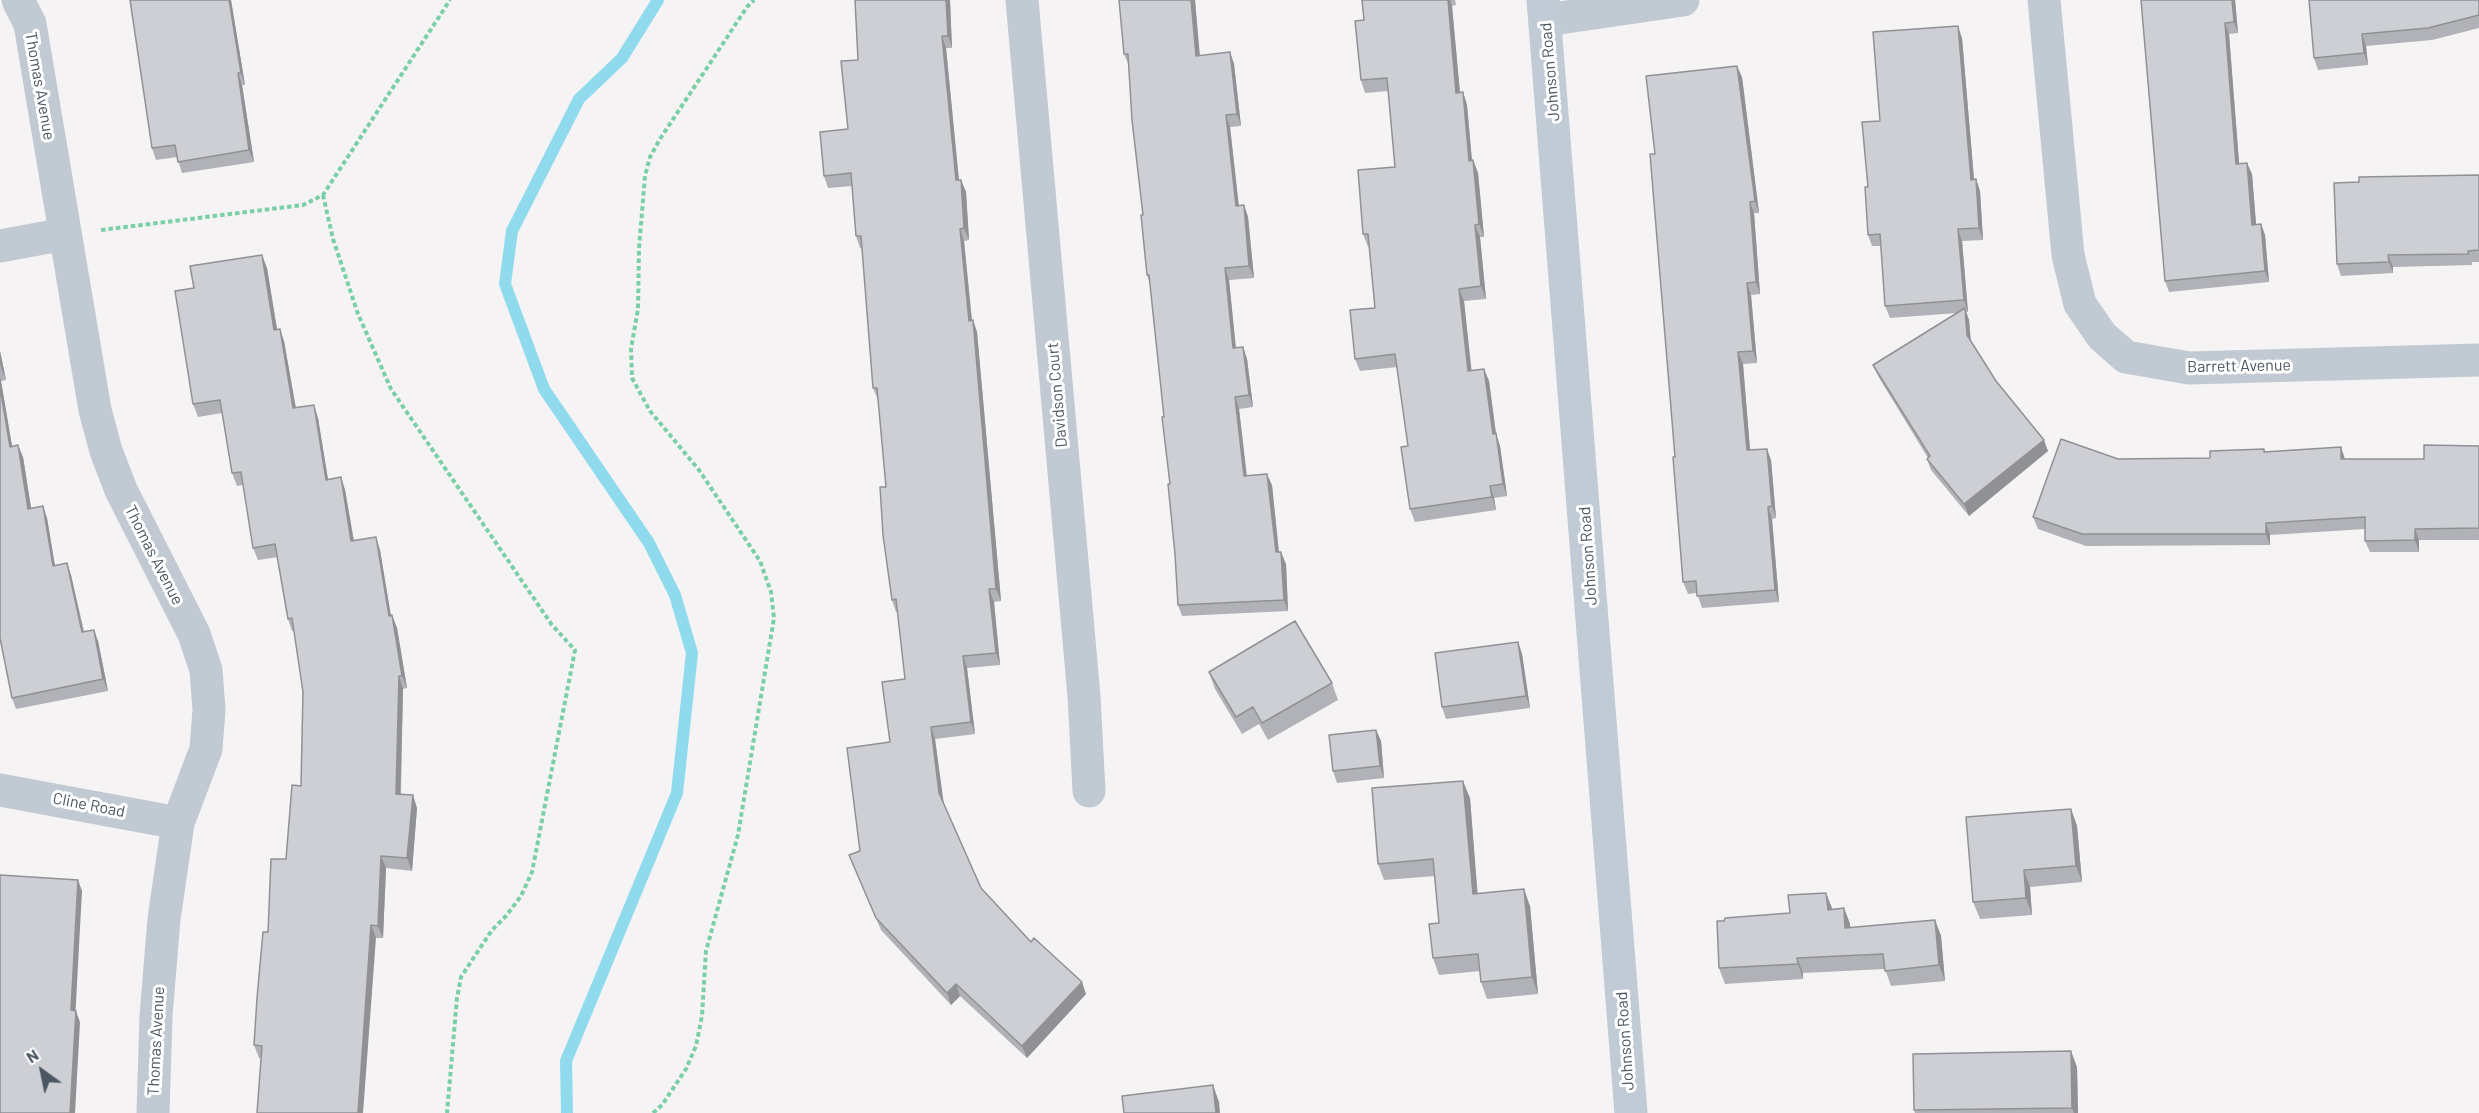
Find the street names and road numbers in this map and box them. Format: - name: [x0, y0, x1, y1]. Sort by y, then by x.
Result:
- street label: Johnson Road: [1536, 22, 1564, 122]
- street label: Thomas Avenue: [21, 30, 59, 142]
- street label: Davidson Court: [1043, 342, 1071, 448]
- street label: Barrett Avenue: [2187, 355, 2291, 377]
- street label: Thomas Avenue: [121, 502, 187, 608]
- street label: Johnson Road: [1575, 506, 1601, 606]
- street label: Cline Road: [51, 789, 127, 821]
- street label: Thomas Avenue: [144, 986, 168, 1096]
- street label: Johnson Road: [1612, 991, 1638, 1091]

